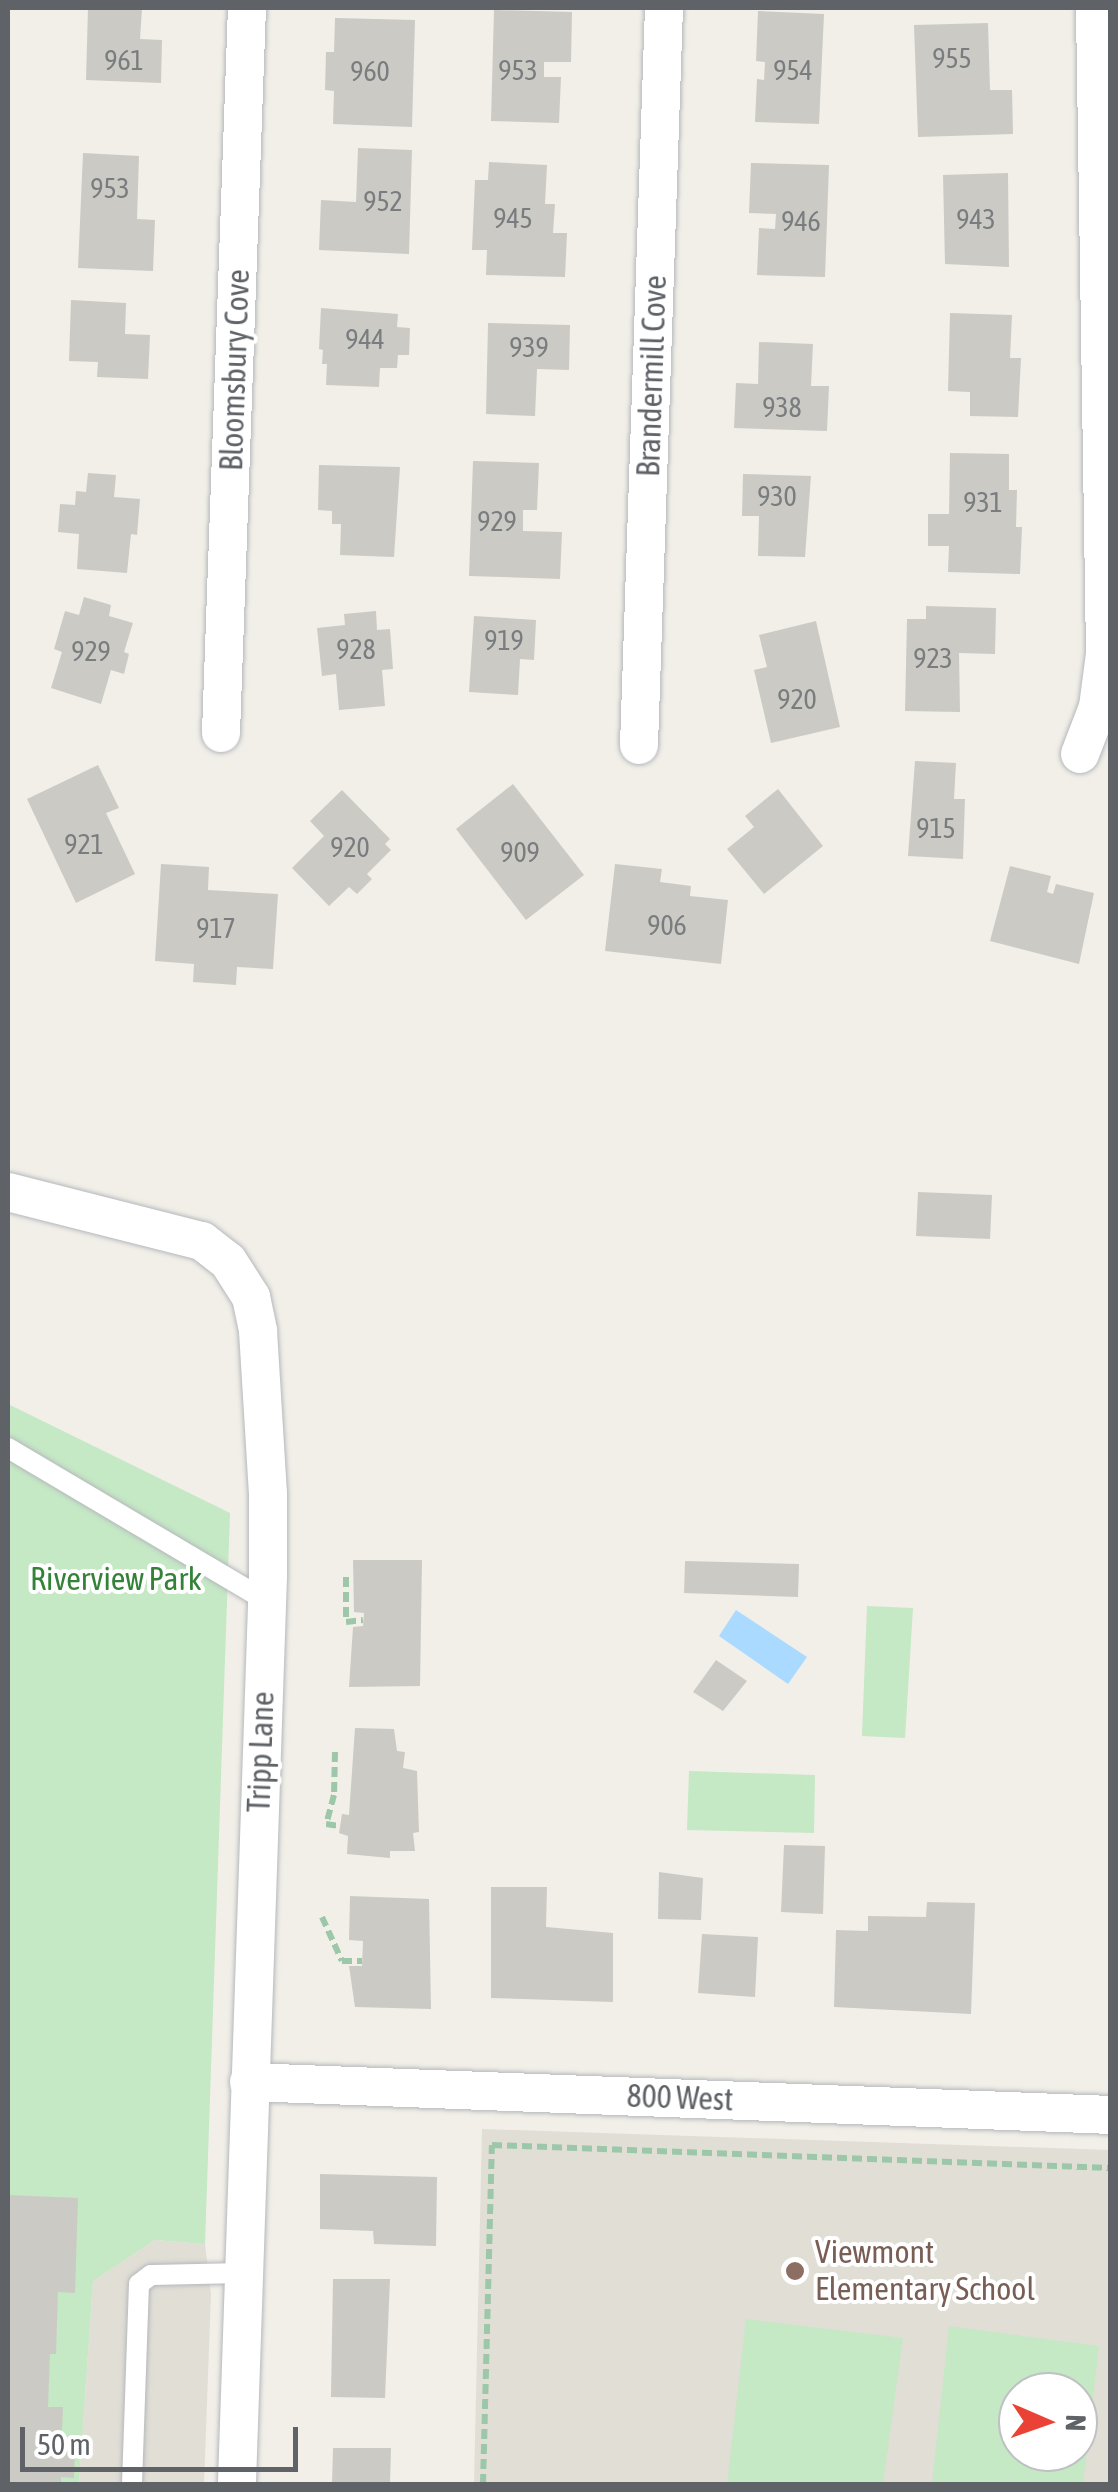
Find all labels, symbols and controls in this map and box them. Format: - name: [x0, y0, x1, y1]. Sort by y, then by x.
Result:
- house number: 955: [932, 41, 972, 75]
- house number: 961: [104, 43, 144, 77]
- house number: 953: [498, 53, 538, 87]
- house number: 954: [773, 53, 813, 87]
- house number: 960: [350, 54, 390, 88]
- house number: 953: [90, 171, 130, 205]
- house number: 952: [363, 184, 403, 218]
- house number: 945: [493, 201, 533, 235]
- house number: 943: [956, 202, 996, 236]
- house number: 946: [781, 204, 821, 238]
- street label: Bloomsbury Cove: [212, 268, 258, 472]
- street label: Brandermill Cove: [629, 275, 675, 477]
- house number: 944: [345, 322, 385, 356]
- house number: 939: [509, 330, 549, 364]
- house number: 938: [762, 390, 802, 424]
- house number: 930: [757, 479, 797, 513]
- house number: 931: [963, 485, 1003, 519]
- house number: 929: [477, 504, 517, 538]
- house number: 919: [484, 623, 524, 657]
- house number: 928: [336, 632, 376, 666]
- house number: 929: [71, 634, 111, 668]
- house number: 923: [913, 641, 953, 675]
- house number: 920: [777, 682, 817, 716]
- house number: 915: [916, 811, 956, 845]
- house number: 921: [64, 827, 104, 861]
- house number: 920: [330, 830, 370, 864]
- house number: 909: [500, 835, 540, 869]
- house number: 906: [647, 908, 687, 942]
- house number: 917: [196, 911, 236, 945]
- park label: Riverview Park: [30, 1560, 202, 1598]
- street label: Tripp Lane: [240, 1691, 282, 1813]
- street label: 800 West: [626, 2077, 734, 2119]
- place label: Viewmont Elementary School: [815, 2234, 1035, 2309]
- marker: Viewmont Elementary School: [784, 2260, 806, 2282]
- north arrow: [998, 2372, 1098, 2472]
- scale bar: [25, 2407, 302, 2469]
- text: N: [1060, 2414, 1092, 2432]
- text: 50 m: [37, 2427, 91, 2461]

